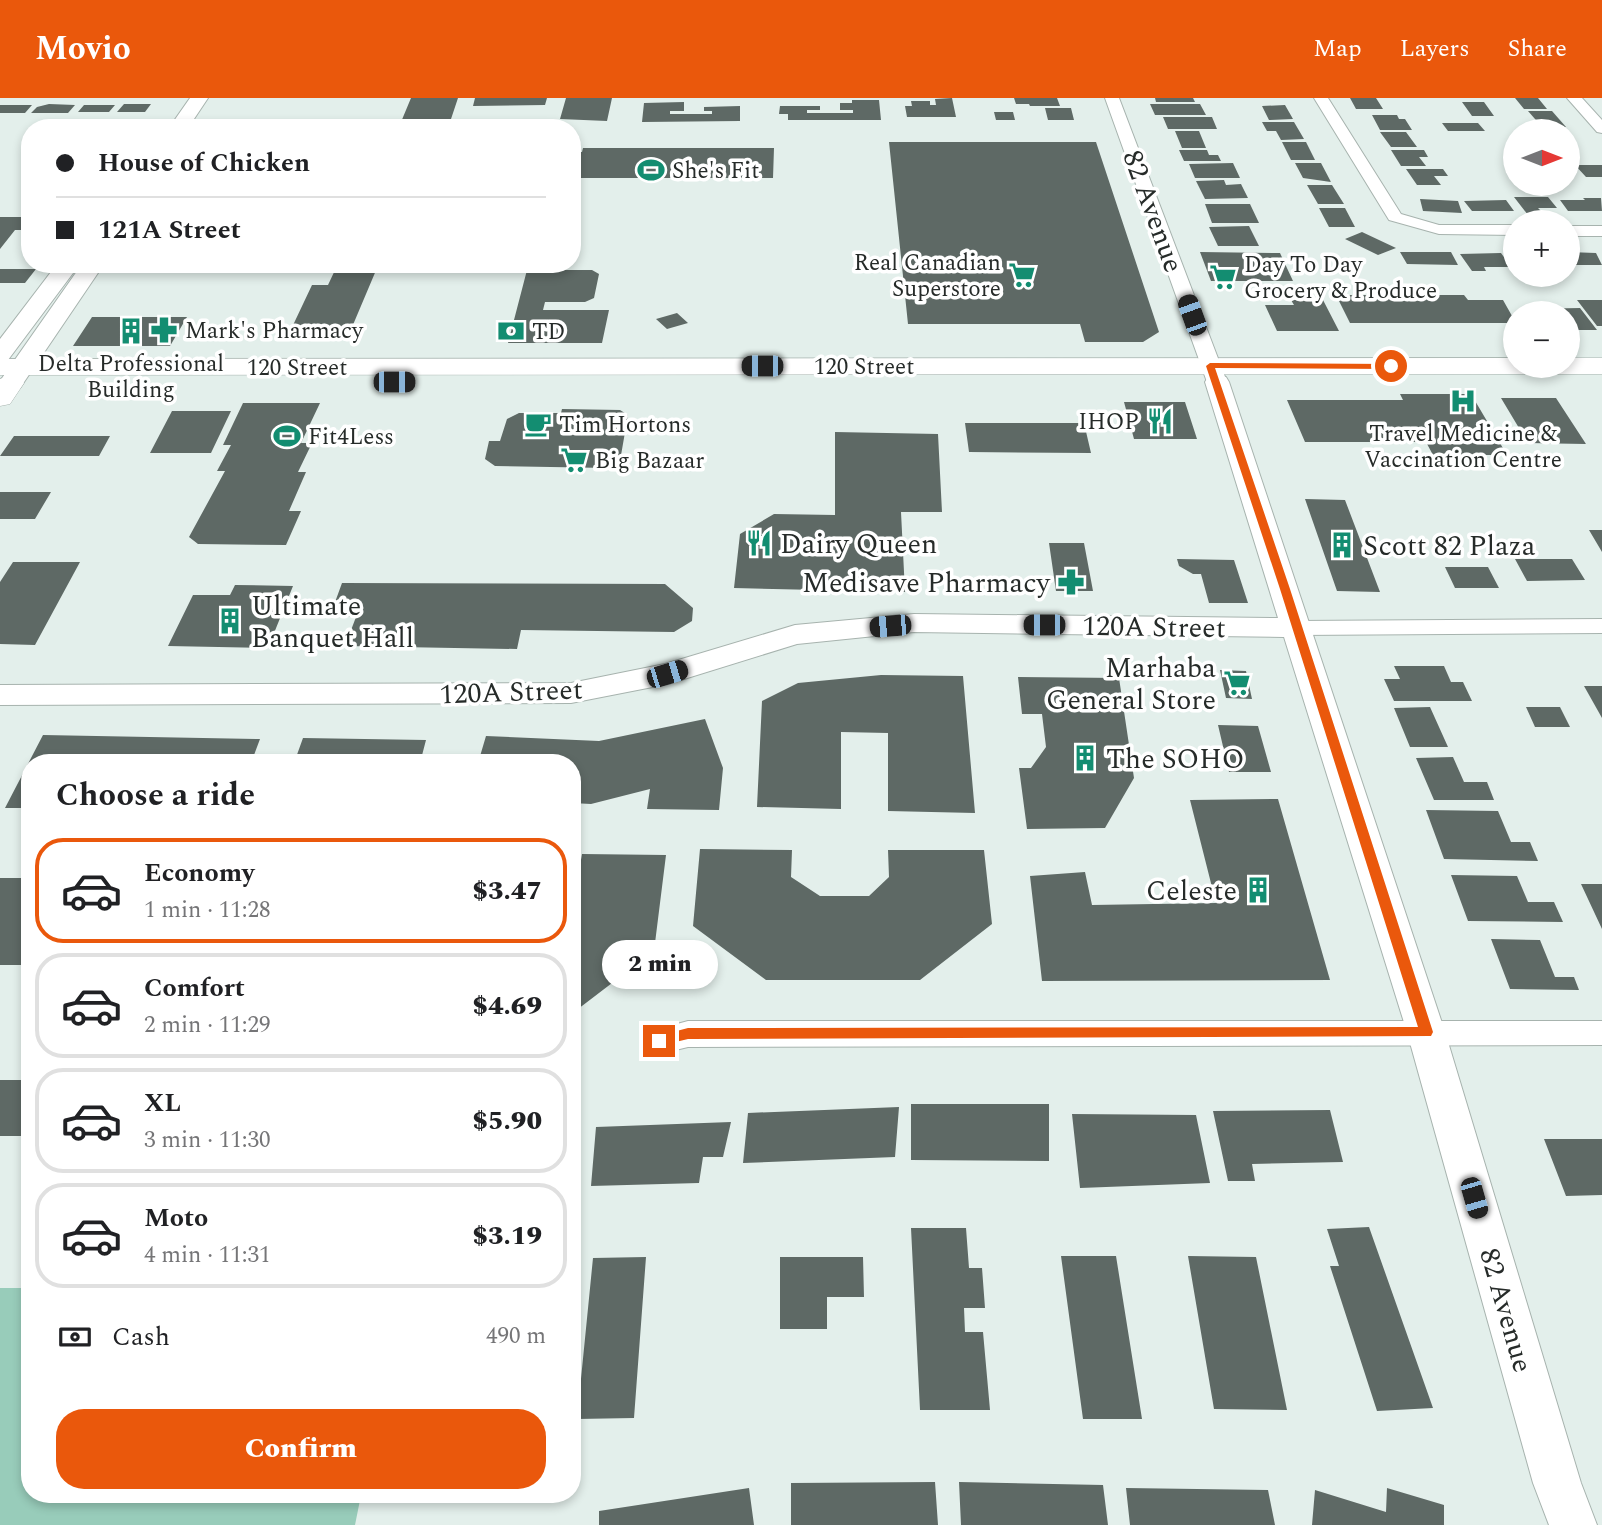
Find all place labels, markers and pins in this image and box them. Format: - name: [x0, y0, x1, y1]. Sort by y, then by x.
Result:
- place label: She's Fit: [672, 154, 759, 189]
- sports icon: She's Fit: [636, 155, 666, 185]
- place label: Real Canadian Superstore: [854, 246, 1001, 307]
- place label: Day To Day Grocery & Produce: [1244, 248, 1437, 309]
- supermarket icon: Real Canadian Superstore: [1007, 260, 1037, 290]
- supermarket icon: Day To Day Grocery & Produce: [1208, 262, 1238, 292]
- place label: Mark's Pharmacy: [185, 314, 364, 349]
- pharmacy icon: Mark's Pharmacy: [149, 315, 179, 345]
- place label: TD: [532, 315, 565, 350]
- building icon: Delta Professional Building: [116, 316, 146, 346]
- bank icon: TD: [496, 316, 526, 346]
- place label: Delta Professional Building: [38, 347, 224, 408]
- hospital icon: Travel Medicine & Vaccination Centre: [1448, 386, 1478, 416]
- place label: IHOP: [1078, 405, 1139, 440]
- restaurant icon: IHOP: [1145, 406, 1175, 436]
- place label: Tim Hortons: [559, 408, 691, 443]
- cafe icon: Tim Hortons: [523, 409, 553, 439]
- place label: Travel Medicine & Vaccination Centre: [1364, 417, 1562, 478]
- place label: Fit4Less: [308, 420, 394, 455]
- sports icon: Fit4Less: [272, 421, 302, 451]
- place label: Big Bazaar: [595, 444, 705, 479]
- supermarket icon: Big Bazaar: [559, 445, 589, 475]
- place label: Dairy Queen: [780, 523, 937, 566]
- place label: Scott 82 Plaza: [1363, 525, 1536, 568]
- restaurant icon: Dairy Queen: [744, 528, 774, 558]
- building icon: Scott 82 Plaza: [1327, 530, 1357, 560]
- place label: Medisave Pharmacy: [802, 562, 1052, 605]
- pharmacy icon: Medisave Pharmacy: [1056, 567, 1086, 597]
- place label: Ultimate Banquet Hall: [251, 585, 414, 660]
- building icon: Ultimate Banquet Hall: [215, 606, 245, 636]
- place label: Marhaba General Store: [1046, 647, 1216, 722]
- supermarket icon: Marhaba General Store: [1222, 668, 1252, 698]
- place label: The SOHO: [1106, 738, 1244, 781]
- building icon: The SOHO: [1070, 743, 1100, 773]
- place label: Celeste: [1146, 870, 1237, 913]
- building icon: Celeste: [1243, 875, 1273, 905]

